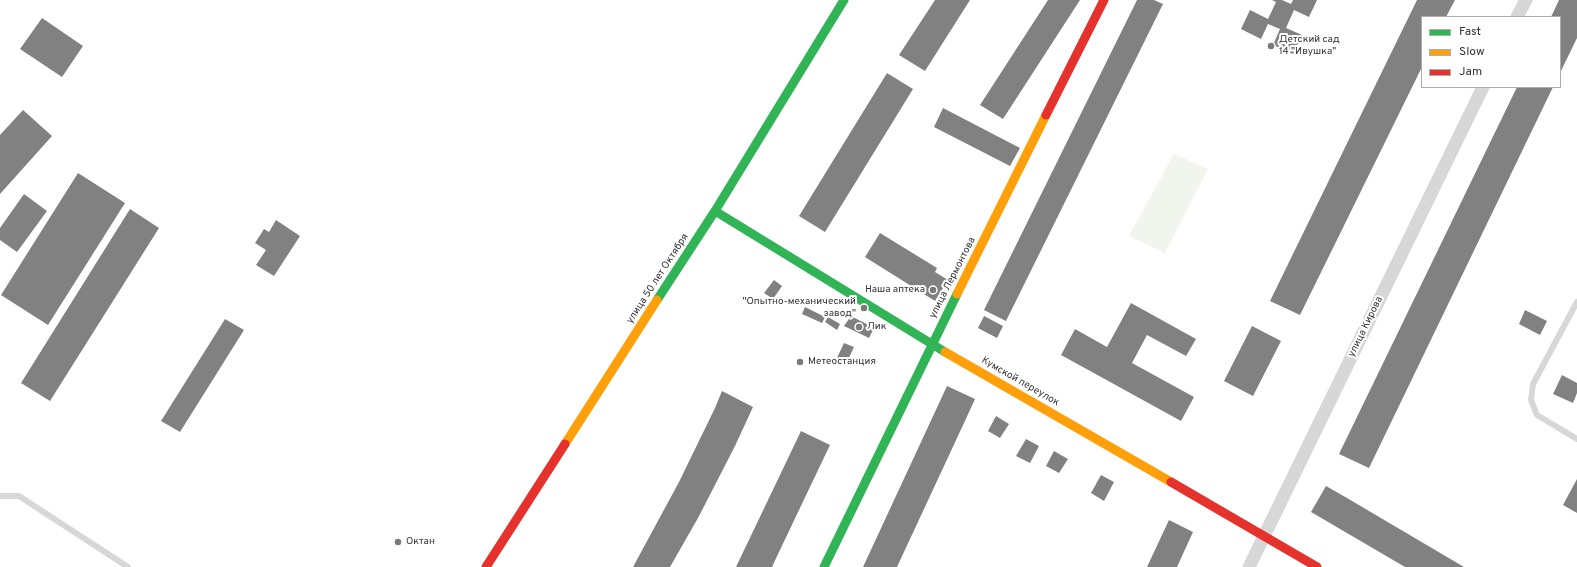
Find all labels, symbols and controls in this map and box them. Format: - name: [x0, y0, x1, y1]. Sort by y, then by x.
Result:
- legend: [1421, 16, 1561, 88]
- text: Fast: [1459, 24, 1481, 40]
- place label: Детский сад 14 "Ивушка": [1279, 34, 1340, 58]
- marker: Детский сад 14 "Ивушка": [1266, 41, 1276, 51]
- text: Slow: [1459, 44, 1485, 60]
- text: Jam: [1459, 64, 1482, 80]
- street label: улица 50 лет Октября: [624, 232, 692, 326]
- street label: улица Лермонтова: [927, 235, 979, 321]
- place label: Наша аптека: [865, 284, 925, 296]
- marker: Наша аптека: [928, 285, 938, 295]
- street label: улица Кирова: [1346, 295, 1386, 359]
- place label: "Опытно-механический завод": [742, 296, 856, 320]
- marker: "Опытно-механический завод": [859, 303, 869, 313]
- place label: Лик: [867, 321, 886, 333]
- marker: Лик: [854, 322, 864, 332]
- street label: Кумской переулок: [979, 355, 1061, 409]
- place label: Метеостанция: [808, 356, 876, 368]
- marker: Метеостанция: [795, 357, 805, 367]
- place label: Октан: [406, 536, 435, 548]
- marker: Октан: [393, 537, 403, 547]

